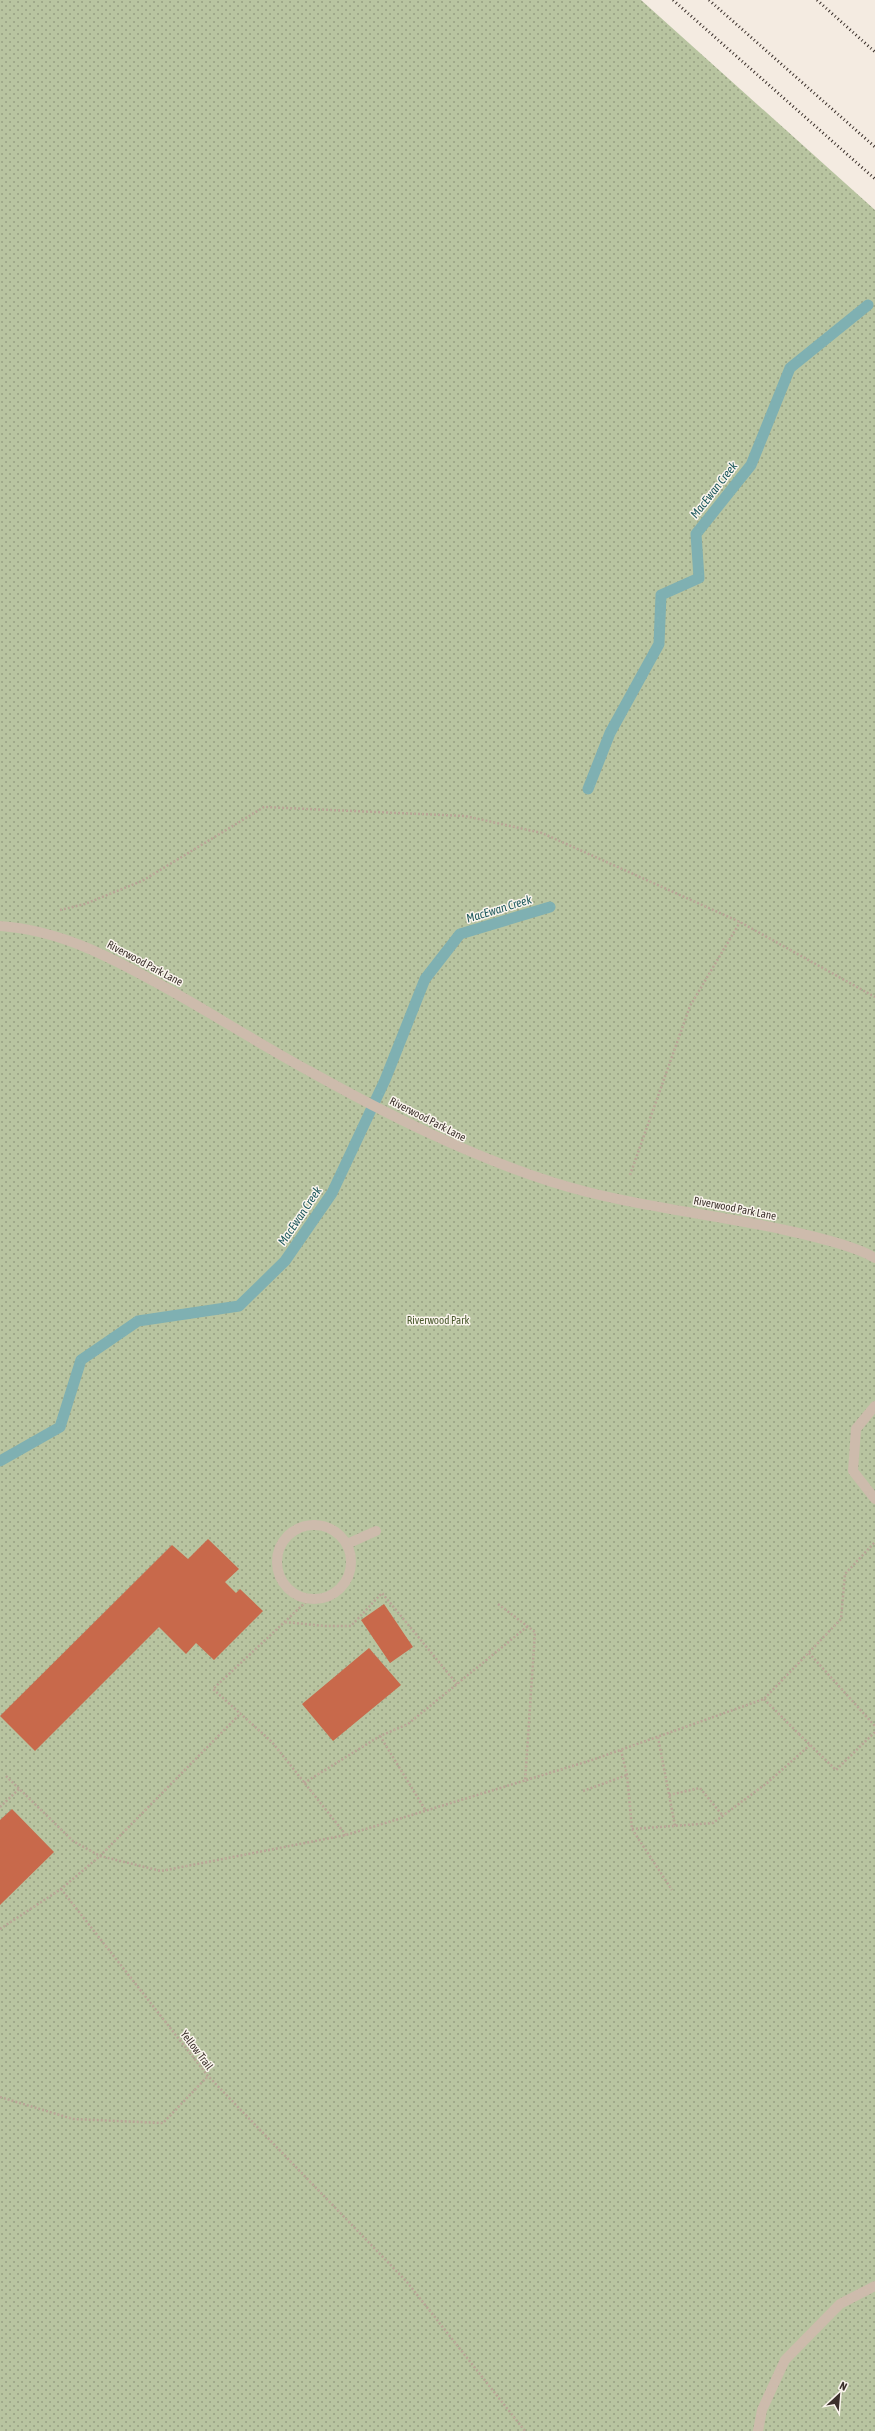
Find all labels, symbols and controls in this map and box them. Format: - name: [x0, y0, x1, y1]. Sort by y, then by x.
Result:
- water label: MacEwan Creek: [688, 458, 741, 521]
- water label: MacEwan Creek: [465, 892, 534, 926]
- street label: Riverwood Park Lane: [105, 938, 185, 988]
- street label: Riverwood Park Lane: [388, 1095, 468, 1143]
- water label: MacEwan Creek: [275, 1183, 325, 1248]
- street label: Riverwood Park Lane: [693, 1194, 777, 1222]
- park label: Riverwood Park: [407, 1314, 469, 1326]
- street label: Yellow Trail: [178, 2028, 216, 2072]
- north arrow: [819, 2375, 859, 2415]
- text: N: [838, 2379, 849, 2393]

